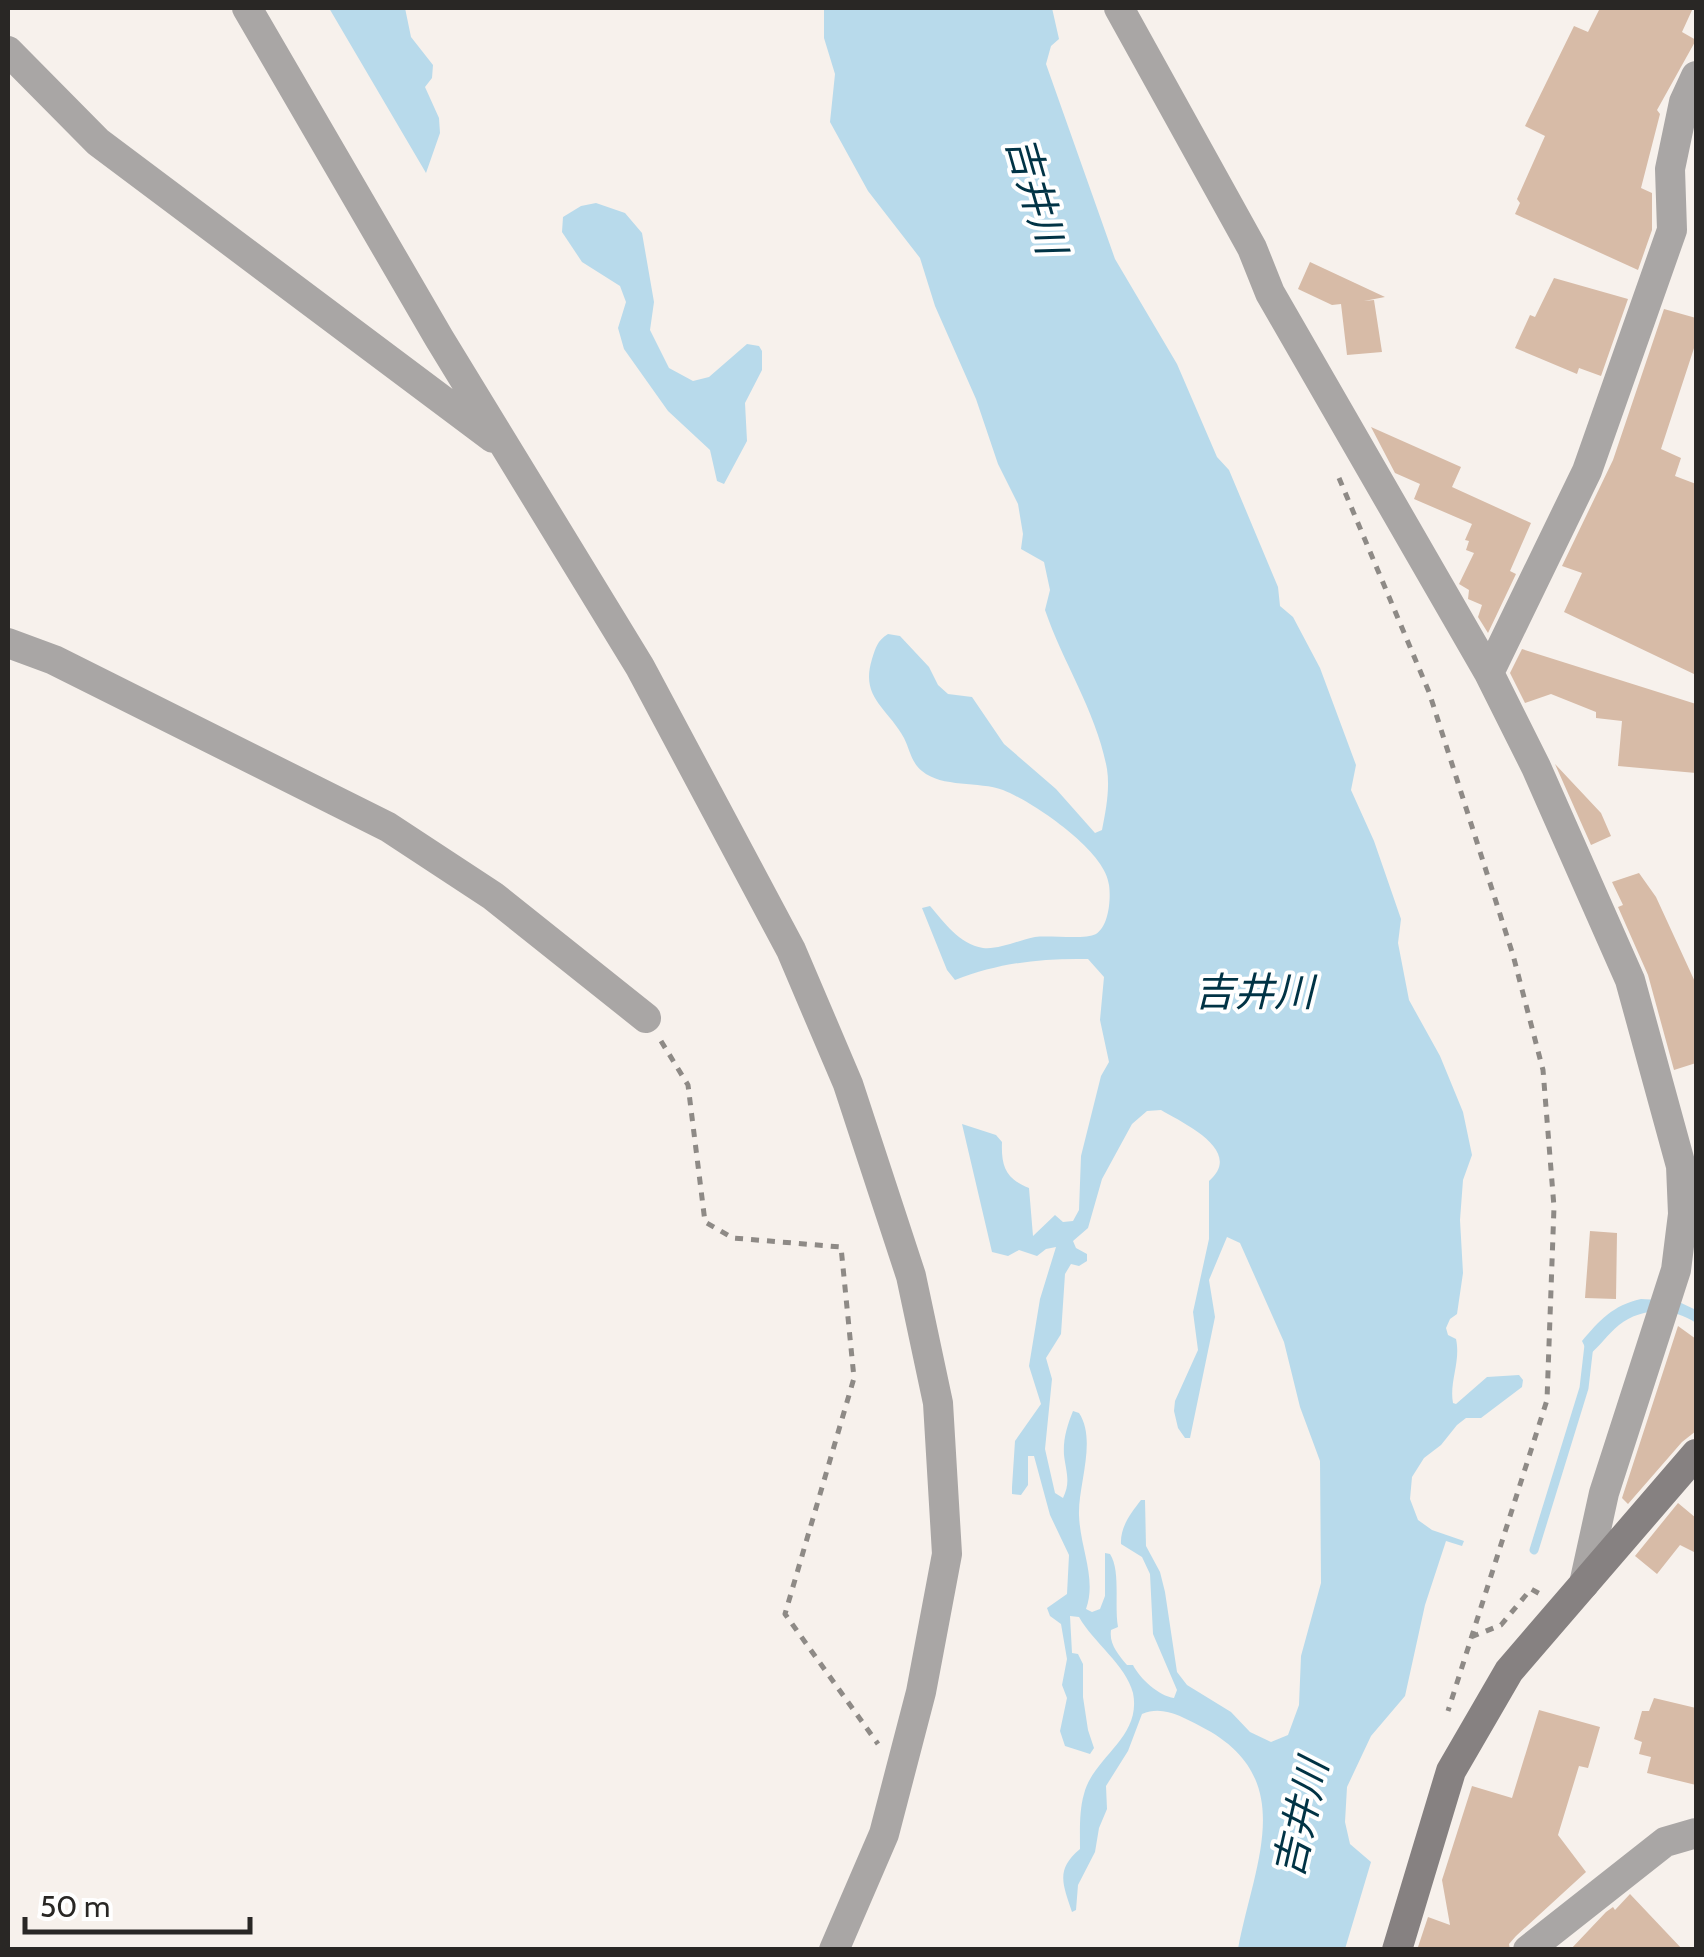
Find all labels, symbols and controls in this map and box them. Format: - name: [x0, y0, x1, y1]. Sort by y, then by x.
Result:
- water label: 吉井川: [997, 131, 1078, 263]
- water label: 吉井川: [1194, 967, 1318, 1016]
- water label: 吉井川: [1263, 1750, 1338, 1882]
- scale bar: [25, 1872, 250, 1934]
- text: 50 m: [40, 1888, 110, 1925]

